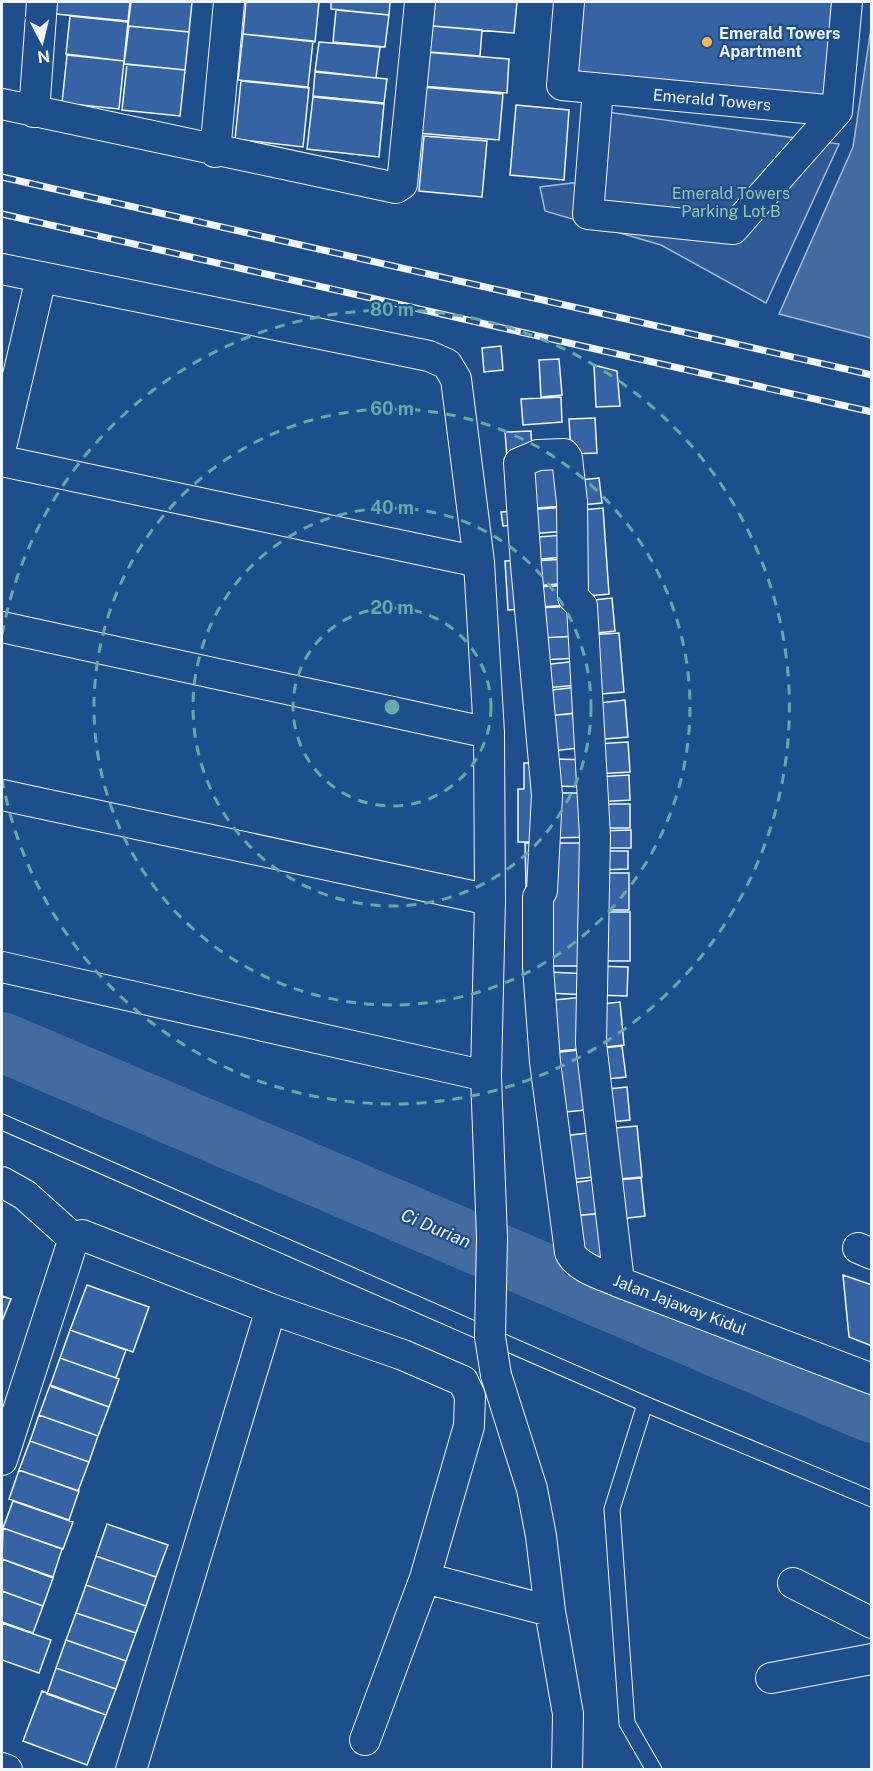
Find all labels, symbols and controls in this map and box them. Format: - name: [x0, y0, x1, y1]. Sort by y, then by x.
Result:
- north arrow: [12, 12, 72, 72]
- place label: Emerald Towers Apartment: [719, 24, 840, 61]
- marker: Emerald Towers Apartment: [700, 35, 714, 49]
- text: N: [36, 46, 51, 67]
- street label: Emerald Towers: [652, 85, 772, 115]
- park label: Emerald Towers Parking Lot B: [672, 184, 790, 221]
- text: 80 m: [370, 299, 414, 320]
- text: 60 m: [370, 398, 414, 419]
- text: 40 m: [370, 497, 414, 518]
- text: 20 m: [370, 597, 414, 618]
- centre of rings: [382, 697, 402, 717]
- water label: Ci Durian: [398, 1204, 474, 1252]
- street label: Jalan Jajaway Kidul: [611, 1271, 750, 1339]

